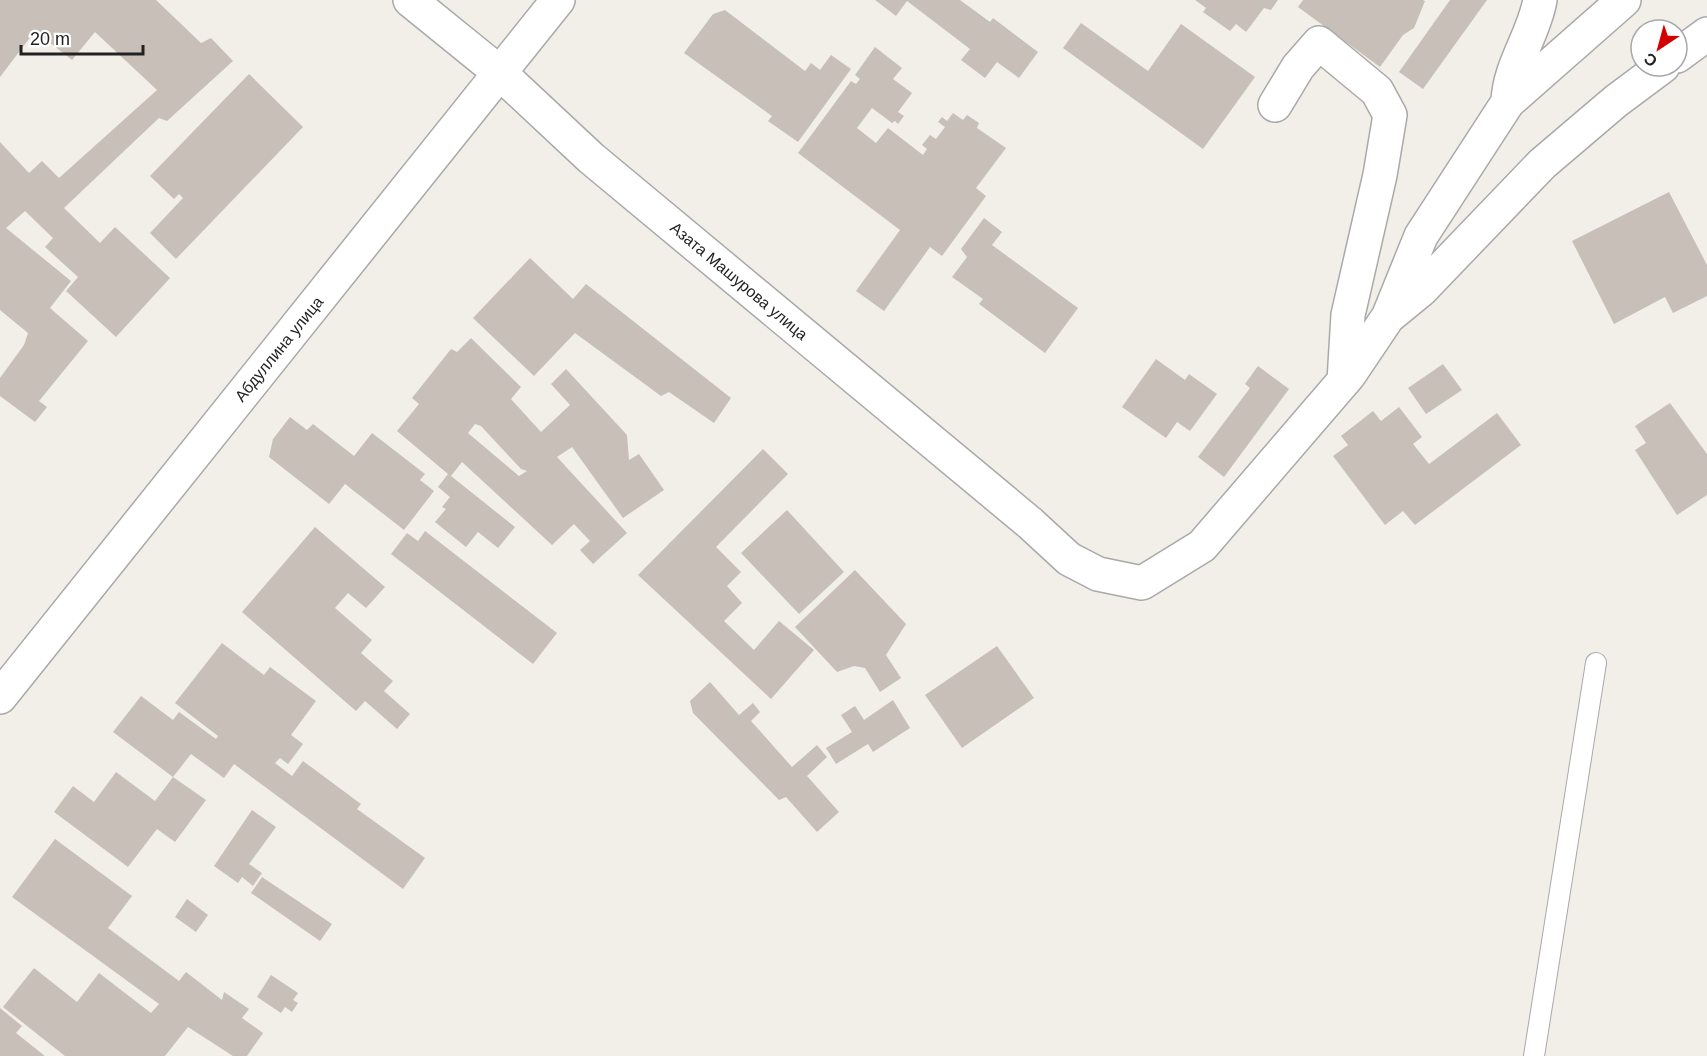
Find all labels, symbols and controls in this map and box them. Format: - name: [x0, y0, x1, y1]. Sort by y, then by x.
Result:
- scale bar: [21, 18, 142, 56]
- north arrow: [1629, 18, 1689, 78]
- text: 20 m: [30, 29, 70, 49]
- text: С: [1640, 49, 1660, 70]
- street label: Азата Машурова улица: [667, 219, 811, 343]
- street label: Абдуллина улица: [232, 293, 327, 405]

